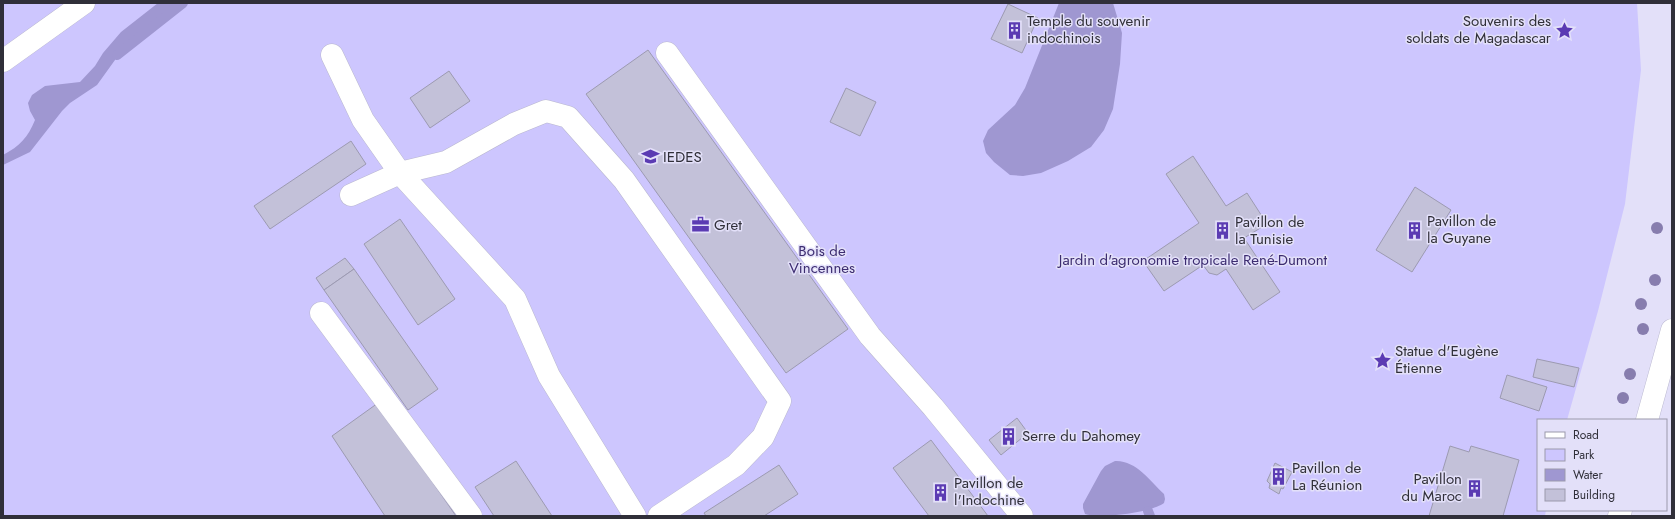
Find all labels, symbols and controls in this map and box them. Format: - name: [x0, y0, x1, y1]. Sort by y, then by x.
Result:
- place label: Temple du souvenir indochinois: [1027, 10, 1151, 49]
- place label: Souvenirs des soldats de Magadascar: [1406, 10, 1552, 49]
- building icon: Temple du souvenir indochinois: [1004, 20, 1024, 40]
- place icon: Souvenirs des soldats de Magadascar: [1554, 20, 1574, 40]
- place label: IEDES: [663, 146, 702, 168]
- school or university icon: IEDES: [640, 147, 660, 167]
- place label: Pavillon de la Guyane: [1427, 210, 1496, 249]
- place label: Pavillon de la Tunisie: [1235, 211, 1304, 250]
- place label: Gret: [714, 214, 742, 236]
- office icon: Gret: [691, 215, 711, 235]
- building icon: Pavillon de la Guyane: [1404, 220, 1424, 240]
- building icon: Pavillon de la Tunisie: [1212, 221, 1232, 241]
- park label: Bois de Vincennes: [789, 240, 855, 279]
- park label: Jardin d'agronomie tropicale René-Dumont: [1057, 249, 1328, 271]
- place label: Statue d'Eugène Étienne: [1395, 340, 1499, 379]
- place icon: Statue d'Eugène Étienne: [1372, 350, 1392, 370]
- legend: [1537, 419, 1667, 511]
- place label: Serre du Dahomey: [1022, 425, 1141, 447]
- building icon: Serre du Dahomey: [999, 426, 1019, 446]
- text: Road: [1573, 426, 1599, 444]
- text: Park: [1573, 446, 1595, 464]
- place label: Pavillon de La Réunion: [1292, 457, 1362, 496]
- text: Water: [1573, 466, 1604, 484]
- building icon: Pavillon de La Réunion: [1269, 467, 1289, 487]
- place label: Pavillon du Maroc: [1401, 468, 1462, 507]
- place label: Pavillon de l'Indochine: [954, 472, 1025, 511]
- building icon: Pavillon du Maroc: [1465, 478, 1485, 498]
- building icon: Pavillon de l'Indochine: [931, 482, 951, 502]
- text: Building: [1573, 486, 1615, 504]

